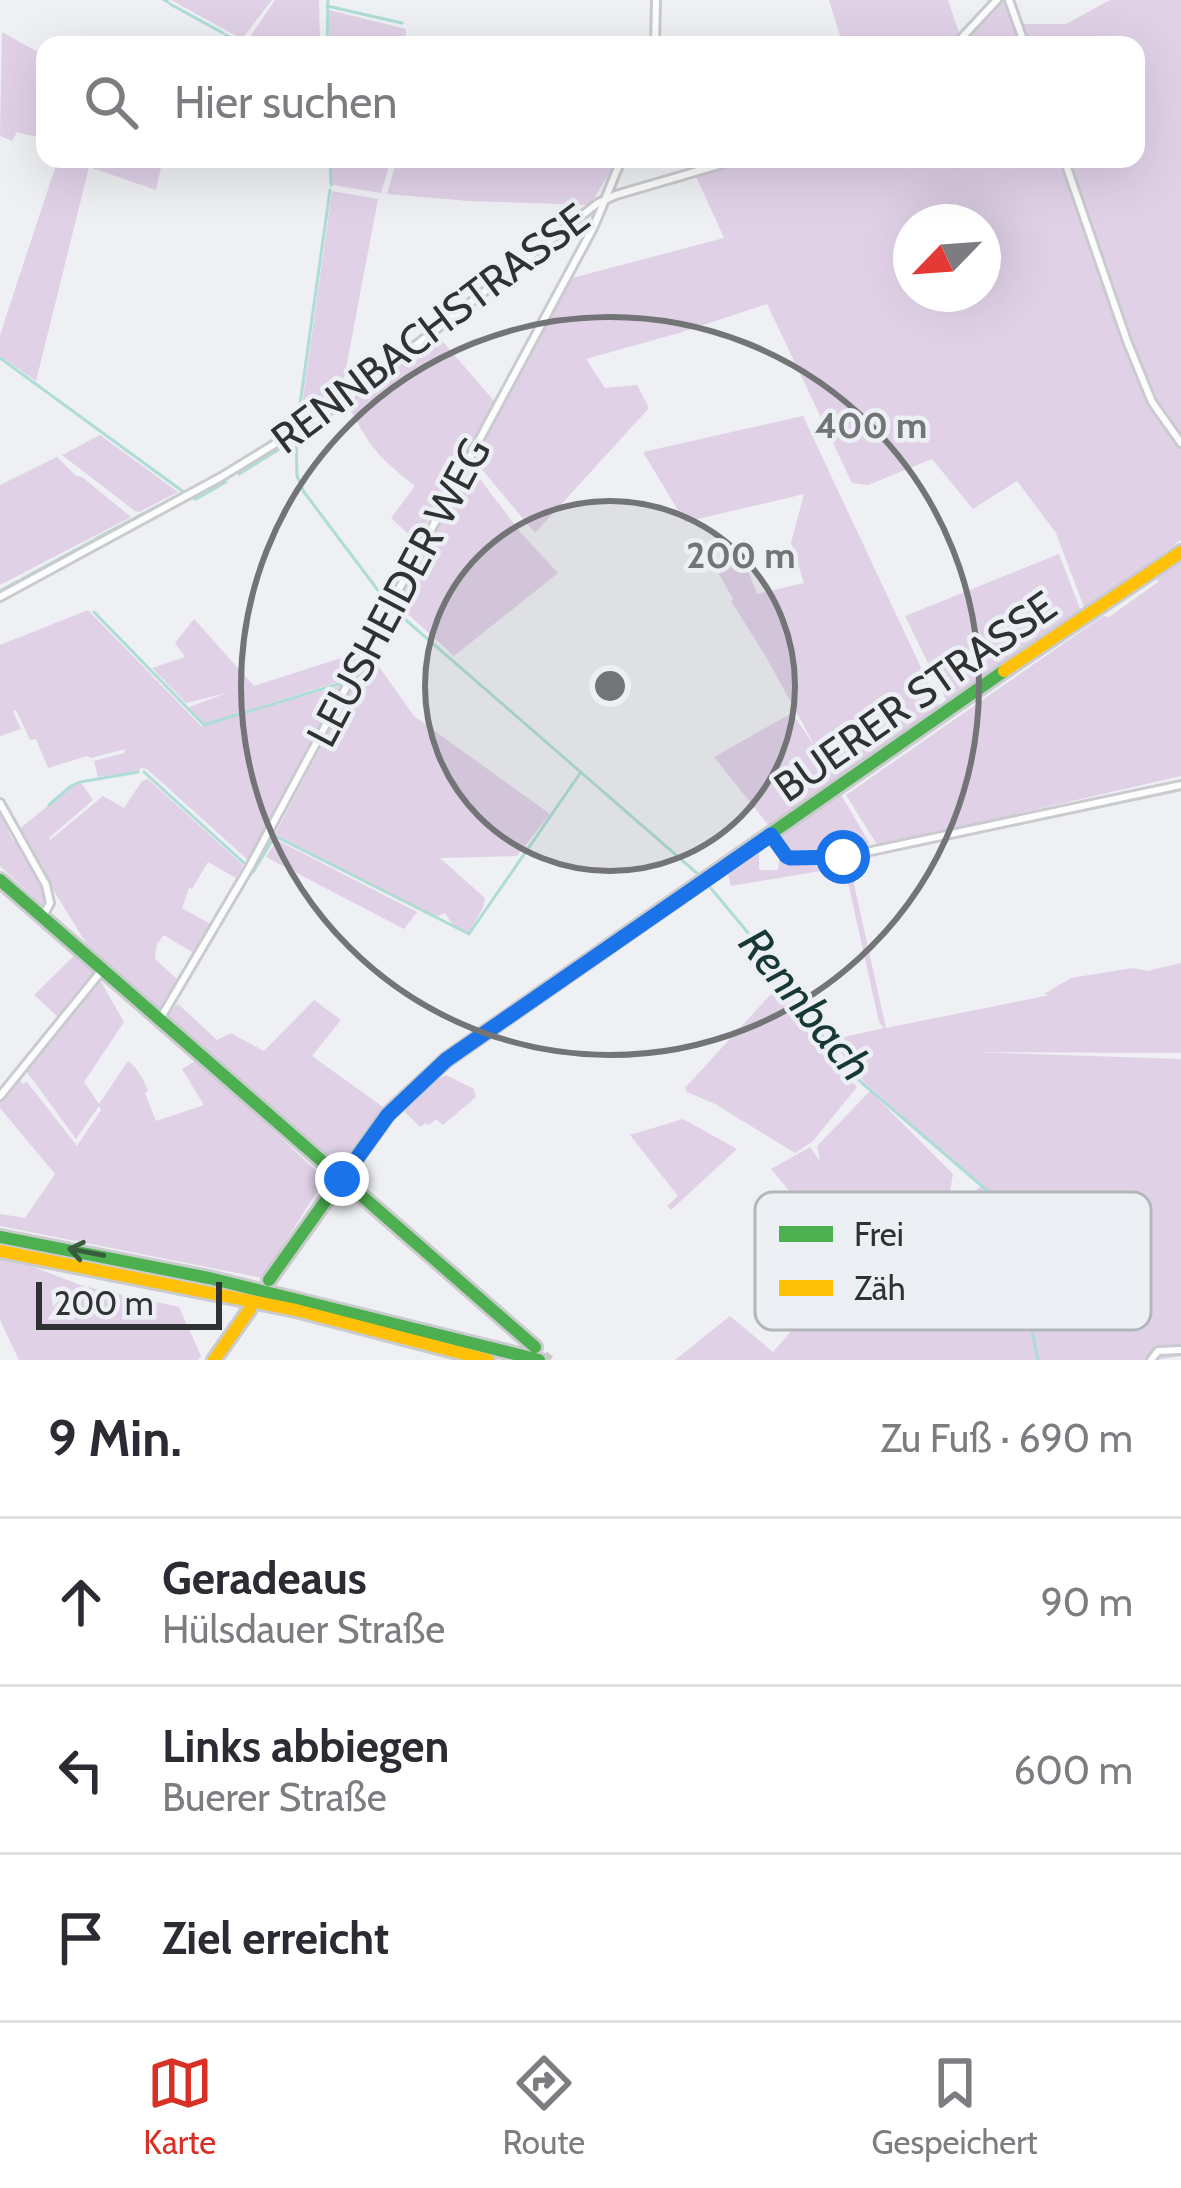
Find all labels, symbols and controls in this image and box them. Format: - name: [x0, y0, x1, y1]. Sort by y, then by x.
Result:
- search box: [36, 36, 1145, 168]
- icon: search: [78, 69, 144, 135]
- text: Hier suchen: [174, 75, 398, 129]
- street label: RENNBACHSTRASSE: [261, 192, 599, 464]
- north arrow: [893, 204, 1001, 312]
- text: 400 m: [815, 403, 927, 447]
- street label: LEUSHEIDER WEG: [295, 429, 501, 755]
- text: 200 m: [686, 533, 796, 577]
- street label: BUERER STRASSE: [764, 579, 1066, 813]
- centre of rings: [589, 665, 631, 707]
- route start: [816, 830, 870, 884]
- water label: Rennbach: [728, 917, 884, 1091]
- route end: [315, 1152, 369, 1206]
- legend: [755, 1192, 1151, 1330]
- text: Frei: [854, 1214, 904, 1254]
- one-way arrow: [67, 1240, 106, 1262]
- text: Zäh: [854, 1268, 906, 1308]
- scale bar: [36, 1276, 222, 1329]
- text: 200 m: [54, 1283, 154, 1323]
- text: 9 Min.: [48, 1407, 182, 1469]
- text: Zu Fuß · 690 m: [880, 1414, 1133, 1462]
- text: Geradeaus: [162, 1551, 367, 1605]
- icon: ahead: [48, 1569, 114, 1635]
- text: 90 m: [1041, 1578, 1133, 1626]
- text: Hülsdauer Straße: [162, 1605, 445, 1653]
- text: Links abbiegen: [162, 1719, 449, 1773]
- icon: left: [48, 1737, 114, 1803]
- text: 600 m: [1013, 1746, 1133, 1794]
- text: Buerer Straße: [162, 1773, 387, 1821]
- icon: arrive: [48, 1905, 114, 1971]
- text: Ziel erreicht: [162, 1911, 389, 1965]
- tab: Karte: [143, 2050, 216, 2162]
- tab: Route: [503, 2050, 585, 2162]
- tab: Gespeichert: [872, 2050, 1038, 2162]

